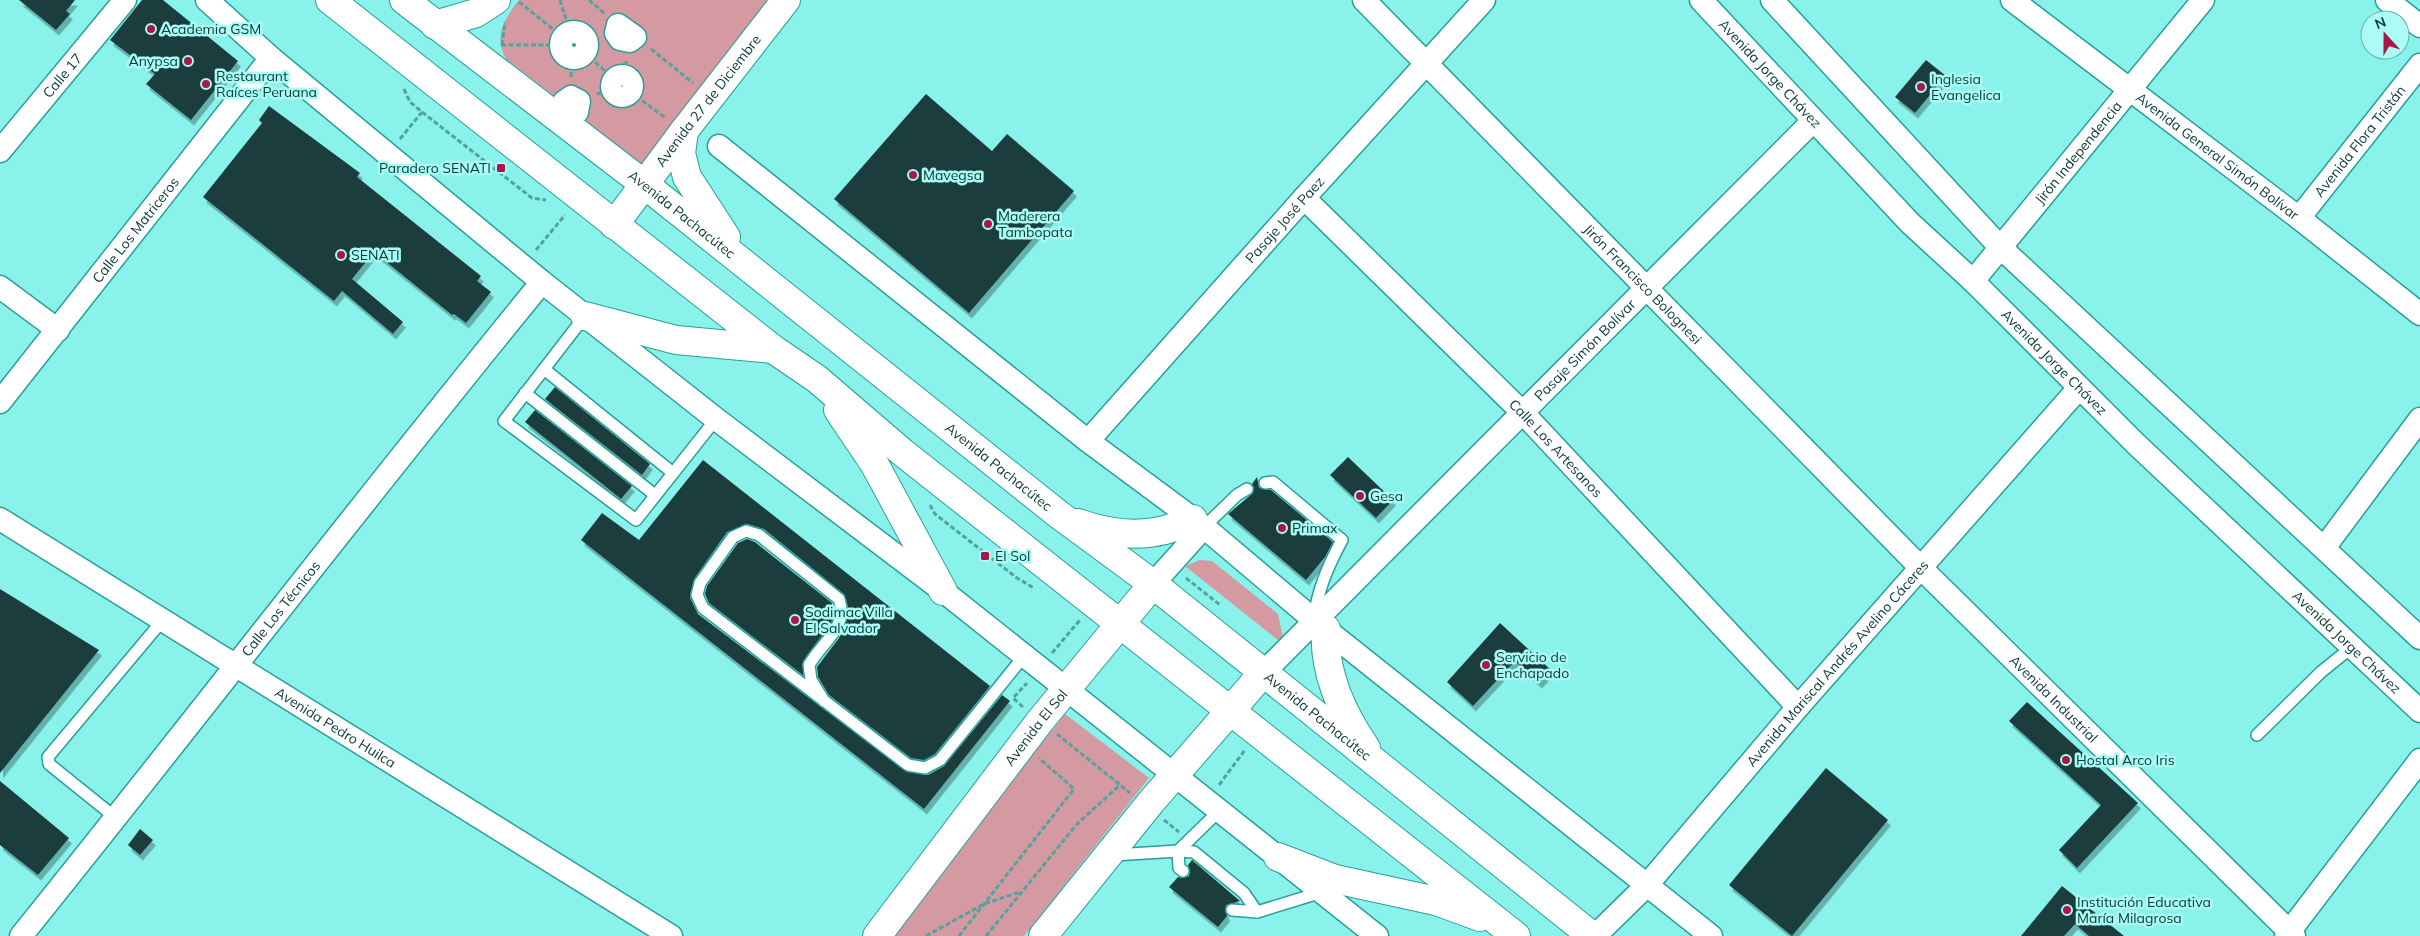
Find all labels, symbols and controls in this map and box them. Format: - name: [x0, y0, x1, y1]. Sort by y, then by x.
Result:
- north arrow: [2360, 10, 2410, 60]
- text: N: [2372, 13, 2389, 33]
- street label: Avenida Jorge Chávez: [1715, 15, 1825, 132]
- place label: Academia GSM: [161, 20, 261, 38]
- marker: Academia GSM: [145, 23, 157, 35]
- street label: Avenida 27 de Diciembre: [652, 31, 765, 170]
- street label: Calle 17: [39, 50, 86, 101]
- place label: Anypsa: [128, 52, 178, 70]
- marker: Anypsa: [182, 55, 194, 67]
- place label: Restaurant Raíces Peruana: [216, 67, 317, 101]
- place label: Inglesia Evangelica: [1931, 70, 2001, 104]
- marker: Restaurant Raíces Peruana: [200, 78, 212, 90]
- marker: Inglesia Evangelica: [1915, 81, 1927, 93]
- street label: Avenida Flora Tristán: [2310, 82, 2409, 201]
- street label: Avenida General Simón Bolívar: [2132, 88, 2303, 224]
- street label: Jirón Independencia: [2031, 97, 2126, 208]
- place label: Paradero SENATI: [379, 159, 491, 177]
- marker: Paradero SENATI: [495, 162, 507, 174]
- street label: Avenida Pachacútec: [625, 166, 739, 263]
- place label: Mavegsa: [923, 166, 982, 184]
- marker: Mavegsa: [907, 169, 919, 181]
- street label: Calle Los Matriceros: [88, 173, 183, 287]
- street label: Pasaje José Paez: [1241, 173, 1328, 267]
- place label: Maderera Tambopata: [998, 207, 1073, 241]
- marker: Maderera Tambopata: [982, 218, 994, 230]
- street label: Jirón Francisco Bolognesi: [1580, 220, 1706, 348]
- place label: SENATI: [351, 246, 400, 264]
- marker: SENATI: [335, 249, 347, 261]
- street label: Pasaje Simón Bolívar: [1530, 295, 1640, 405]
- street label: Avenida Jorge Chávez: [1997, 305, 2111, 419]
- street label: Calle Los Artesanos: [1505, 395, 1606, 501]
- street label: Avenida Pachacútec: [941, 419, 1056, 515]
- place label: Gesa: [1370, 487, 1403, 505]
- marker: Gesa: [1354, 490, 1366, 502]
- place label: Primax: [1292, 519, 1338, 537]
- marker: Primax: [1276, 522, 1288, 534]
- place label: El Sol: [995, 547, 1030, 565]
- marker: El Sol: [979, 550, 991, 562]
- street label: Avenida Mariscal Andrés Avelino Cáceres: [1742, 556, 1932, 770]
- street label: Calle Los Técnicos: [237, 557, 324, 660]
- street label: Avenida Jorge Chávez: [2289, 587, 2405, 698]
- place label: Sodimac Villa El Salvador: [805, 603, 893, 637]
- marker: Sodimac Villa El Salvador: [789, 614, 801, 626]
- place label: Servicio de Enchapado: [1496, 648, 1569, 682]
- street label: Avenida Industrial: [2006, 651, 2102, 747]
- marker: Servicio de Enchapado: [1480, 659, 1492, 671]
- street label: Avenida Pachacútec: [1261, 668, 1375, 764]
- street label: Avenida Pedro Huilca: [272, 683, 399, 772]
- street label: Avenida El Sol: [1000, 686, 1071, 769]
- place label: Hostal Arco Iris: [2076, 751, 2175, 769]
- marker: Hostal Arco Iris: [2060, 754, 2072, 766]
- place label: Institución Educativa María Milagrosa: [2077, 893, 2211, 927]
- marker: Institución Educativa María Milagrosa: [2061, 904, 2073, 916]

